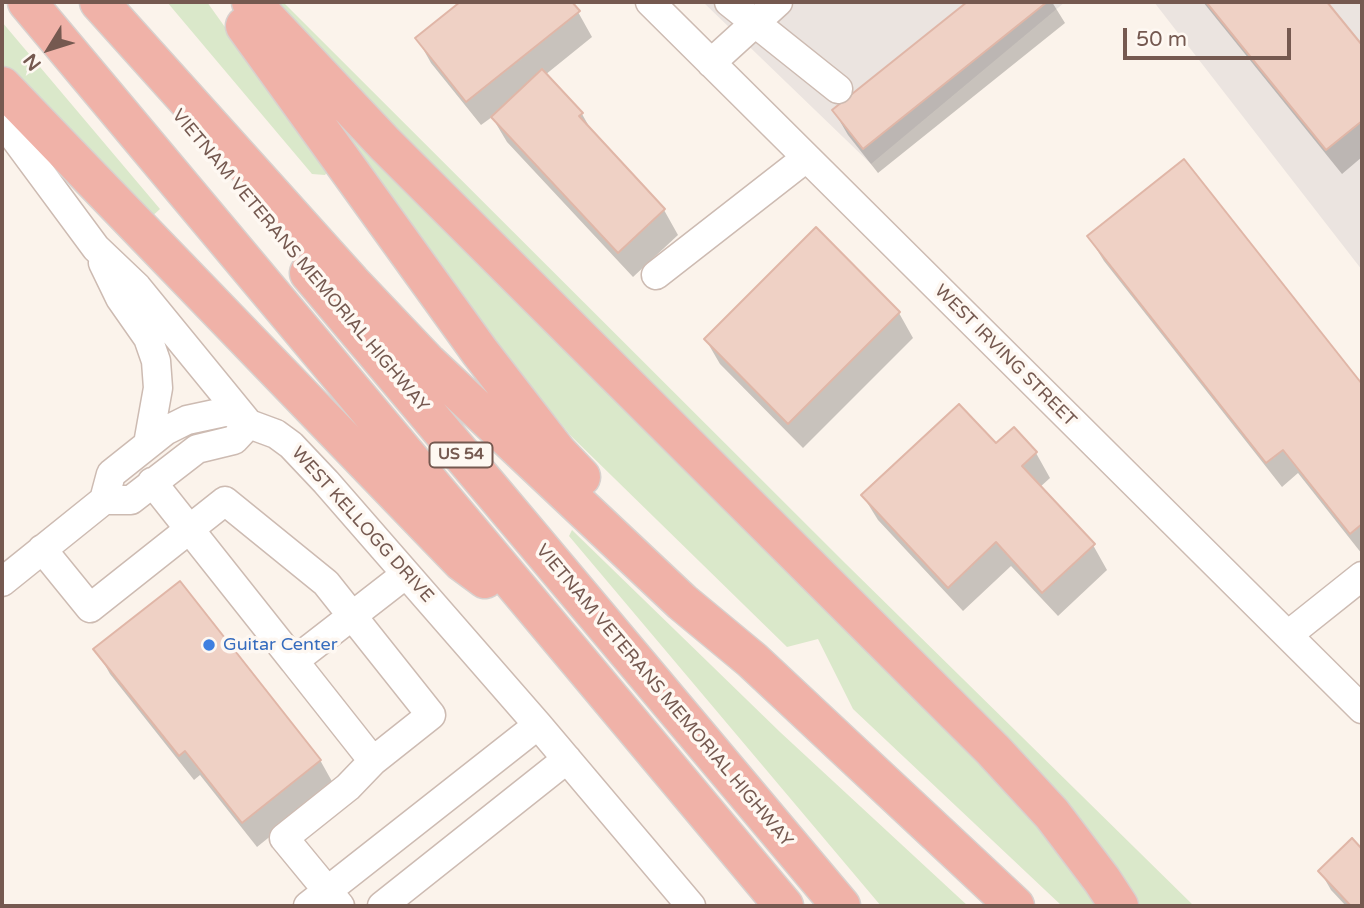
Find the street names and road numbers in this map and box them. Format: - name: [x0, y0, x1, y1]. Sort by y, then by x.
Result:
- street label: VIETNAM VETERANS MEMORIAL HIGHWAY: [167, 105, 433, 417]
- street label: WEST IRVING STREET: [929, 280, 1081, 432]
- road number: US 54: [430, 442, 492, 468]
- street label: WEST KELLOGG DRIVE: [286, 443, 438, 607]
- street label: VIETNAM VETERANS MEMORIAL HIGHWAY: [531, 540, 797, 852]

